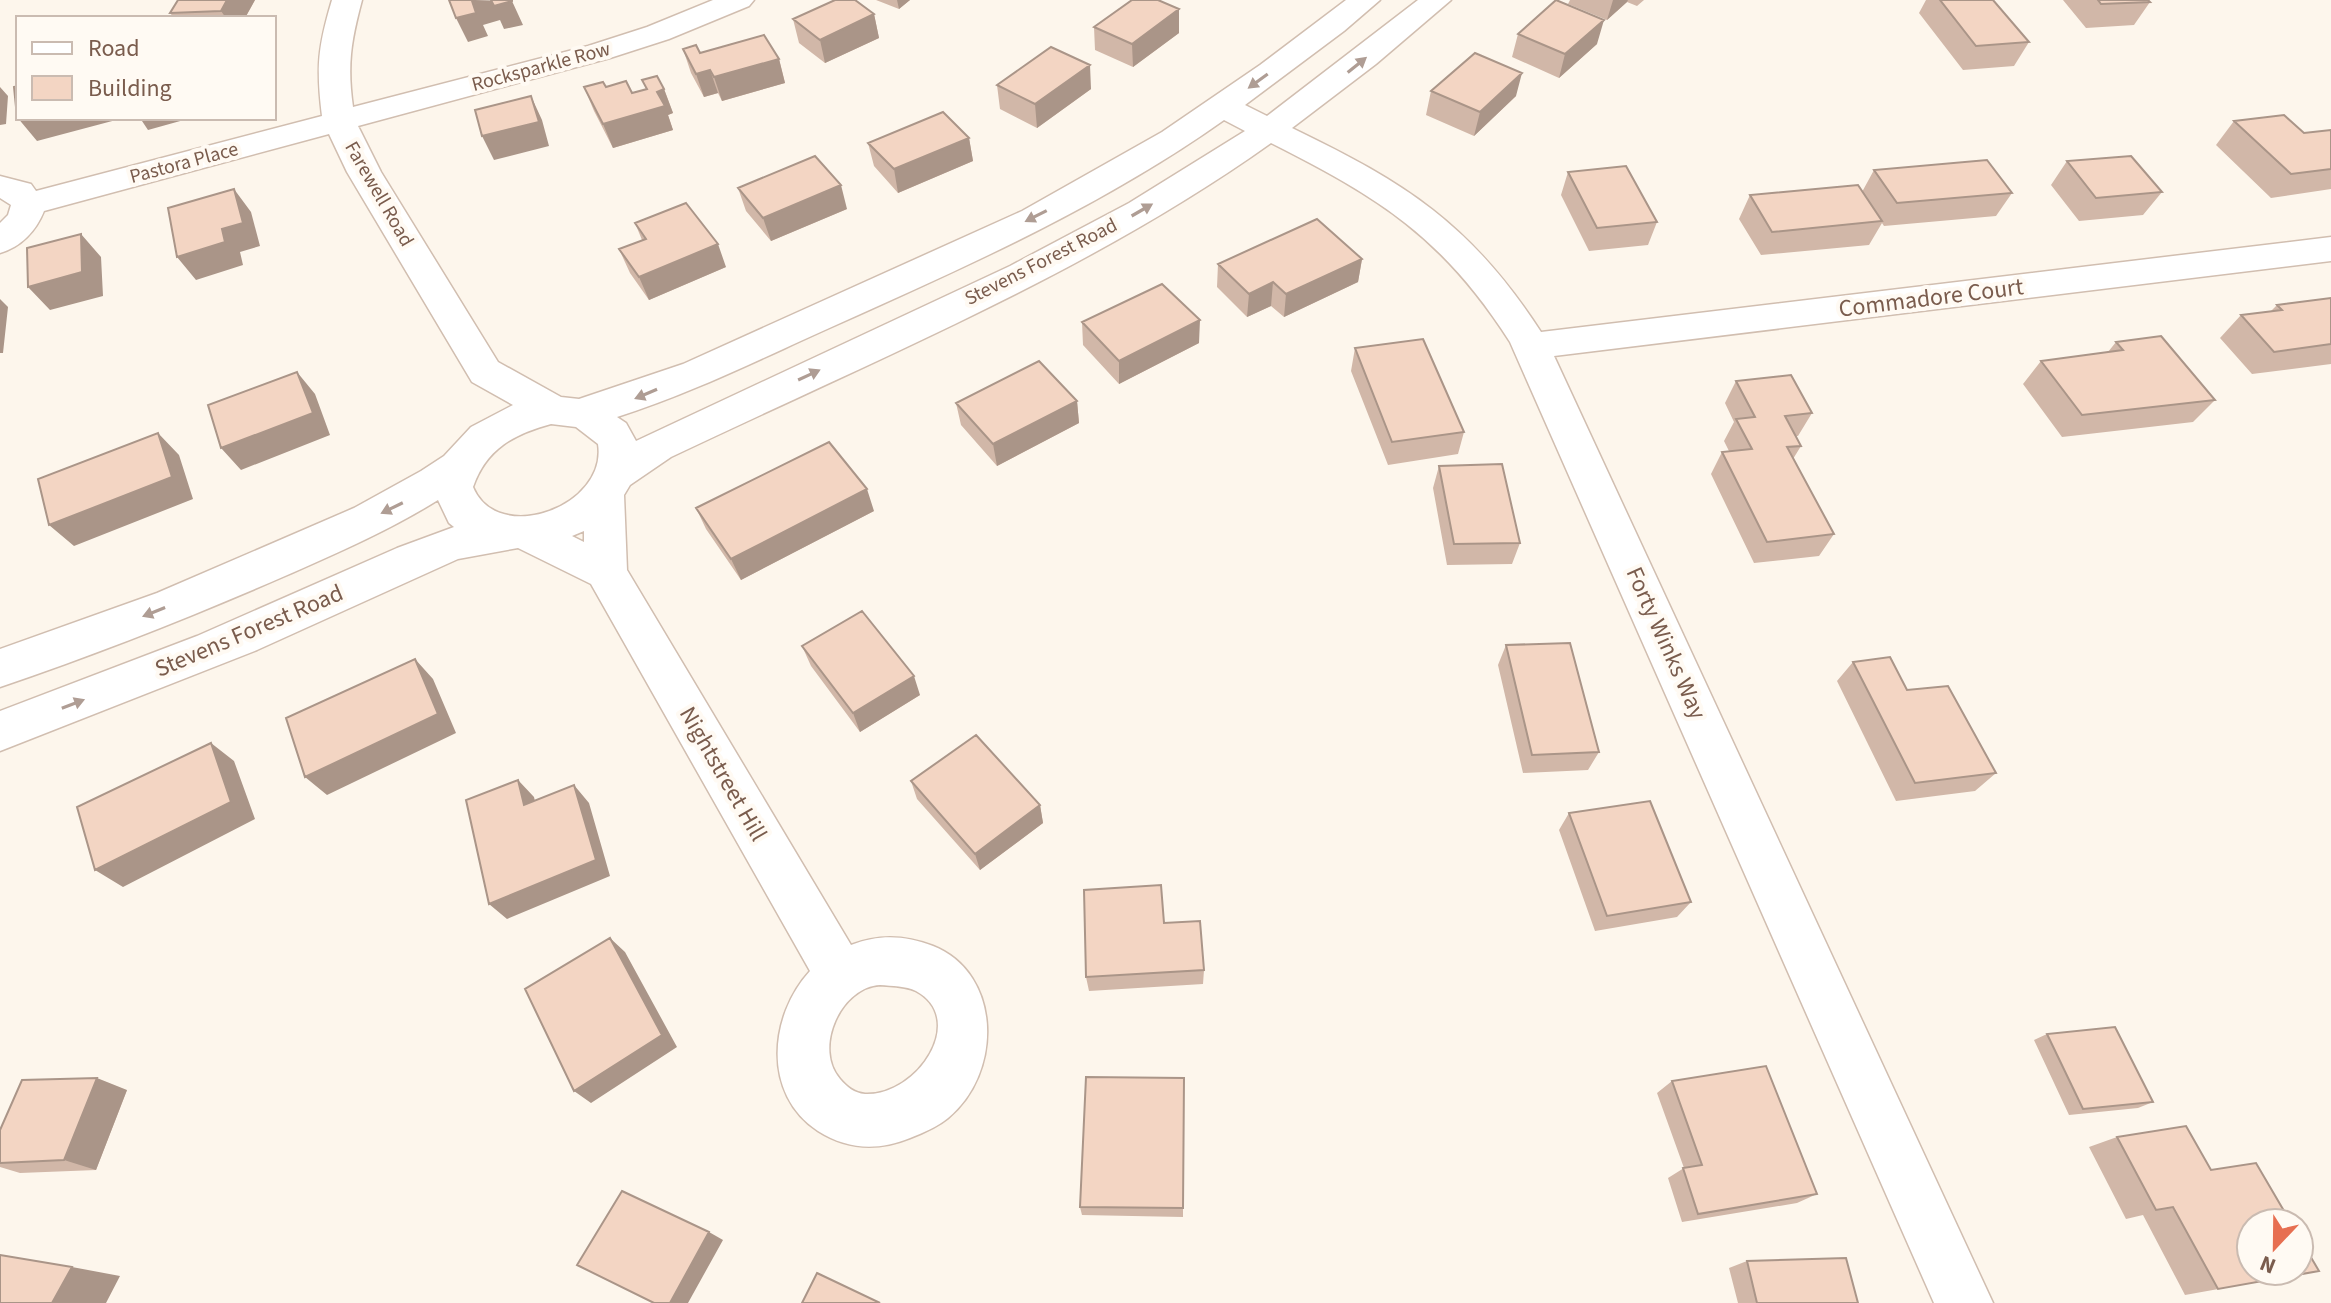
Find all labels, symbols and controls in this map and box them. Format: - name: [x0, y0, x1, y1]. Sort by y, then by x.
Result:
- legend: [16, 16, 276, 120]
- text: Road: [88, 31, 140, 66]
- street label: Rocksparkle Row: [469, 35, 613, 99]
- one-way arrow: [1347, 57, 1367, 74]
- text: Building: [88, 71, 172, 106]
- one-way arrow: [1248, 73, 1269, 88]
- street label: Pastora Place: [127, 135, 242, 191]
- street label: Farewell Road: [338, 136, 420, 252]
- one-way arrow: [1131, 203, 1153, 217]
- one-way arrow: [1025, 209, 1048, 222]
- street label: Stevens Forest Road: [960, 211, 1122, 313]
- street label: Commadore Court: [1837, 269, 2025, 327]
- one-way arrow: [797, 368, 820, 382]
- one-way arrow: [634, 387, 658, 400]
- one-way arrow: [381, 502, 404, 515]
- street label: Forty Winks Way: [1617, 561, 1715, 725]
- street label: Stevens Forest Road: [149, 576, 349, 686]
- one-way arrow: [142, 606, 166, 619]
- one-way arrow: [61, 697, 85, 710]
- street label: Nightstreet Hill: [670, 700, 776, 848]
- north arrow: [2235, 1207, 2315, 1287]
- text: N: [2255, 1247, 2281, 1282]

